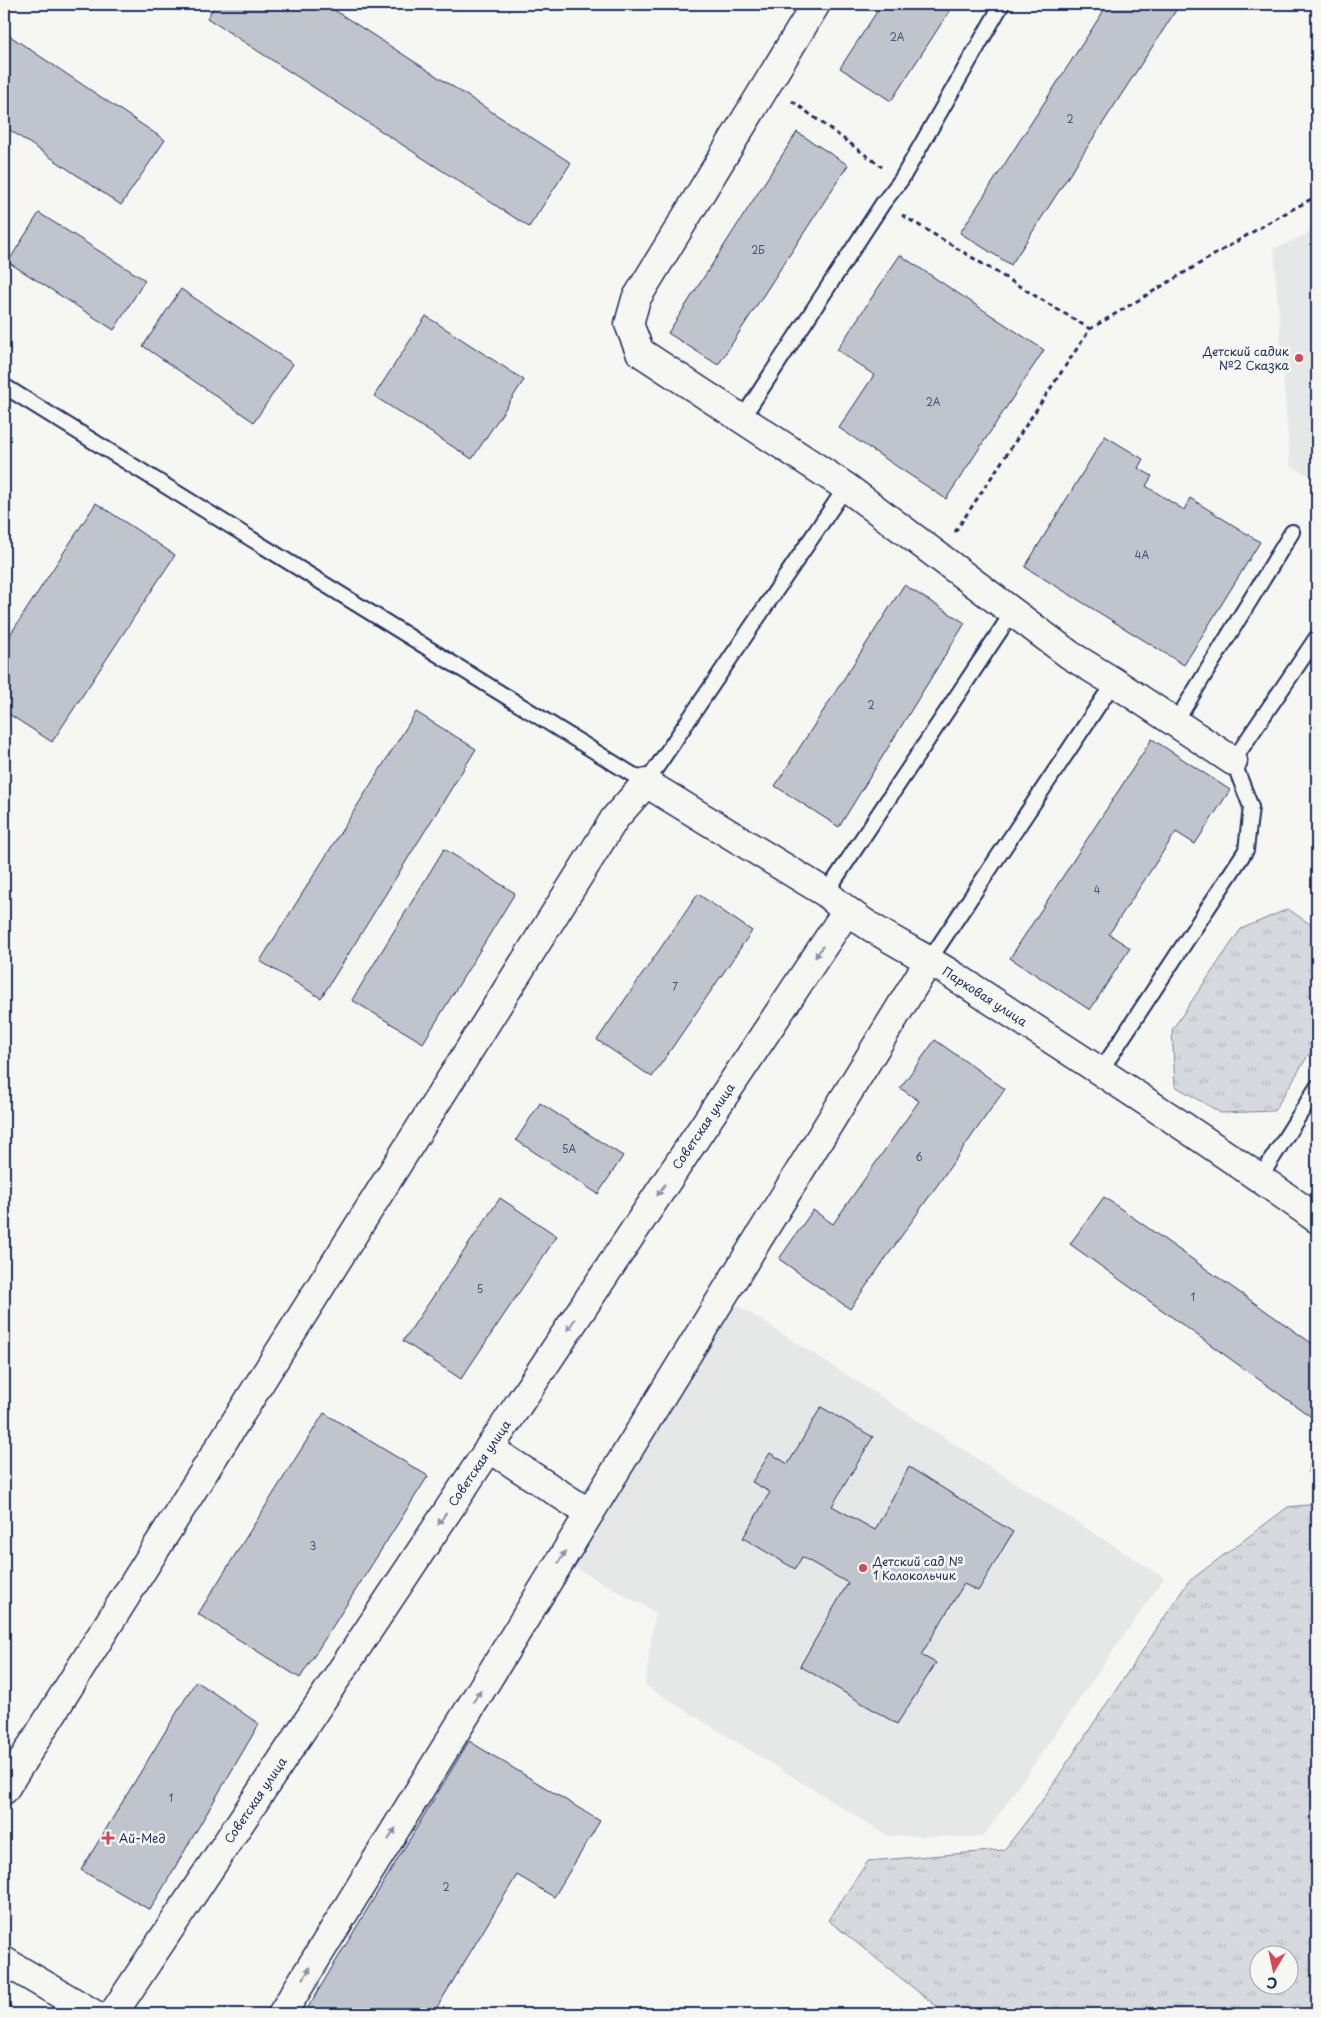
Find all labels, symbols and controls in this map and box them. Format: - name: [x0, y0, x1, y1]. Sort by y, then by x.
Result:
- house number: 2А: [890, 29, 905, 44]
- house number: 2: [1066, 111, 1074, 126]
- house number: 2Б: [751, 242, 765, 257]
- place label: Детский садик №2 Сказка: [1202, 342, 1290, 374]
- marker: Детский садик №2 Сказка: [1293, 352, 1305, 364]
- house number: 2А: [926, 394, 941, 409]
- house number: 4А: [1135, 547, 1149, 562]
- house number: 2: [867, 697, 875, 712]
- house number: 4: [1094, 882, 1101, 897]
- one-way arrow: [814, 945, 823, 959]
- street label: Парковая улица: [939, 962, 1031, 1030]
- house number: 7: [672, 979, 678, 994]
- street label: Советская улица: [667, 1079, 739, 1173]
- house number: 5А: [562, 1141, 576, 1156]
- house number: 6: [915, 1149, 923, 1164]
- one-way arrow: [656, 1183, 666, 1196]
- house number: 5: [477, 1281, 483, 1296]
- house number: 1: [1191, 1289, 1195, 1304]
- one-way arrow: [566, 1318, 576, 1332]
- street label: Советская улица: [443, 1416, 515, 1510]
- one-way arrow: [437, 1512, 447, 1525]
- house number: 3: [310, 1538, 316, 1553]
- one-way arrow: [558, 1551, 567, 1564]
- place label: Детский сад № 1 Колокольчик: [872, 1552, 963, 1584]
- marker: Детский сад № 1 Колокольчик: [857, 1562, 869, 1574]
- one-way arrow: [473, 1689, 482, 1702]
- street label: Советская улица: [219, 1753, 291, 1847]
- house number: 1: [169, 1790, 173, 1805]
- one-way arrow: [388, 1828, 397, 1841]
- place label: Ай-Мед: [119, 1829, 166, 1847]
- marker: Ай-Мед: [101, 1831, 115, 1845]
- house number: 2: [442, 1879, 450, 1894]
- north arrow: [1248, 1946, 1298, 1996]
- one-way arrow: [303, 1966, 312, 1979]
- text: С: [1265, 1972, 1279, 1995]

